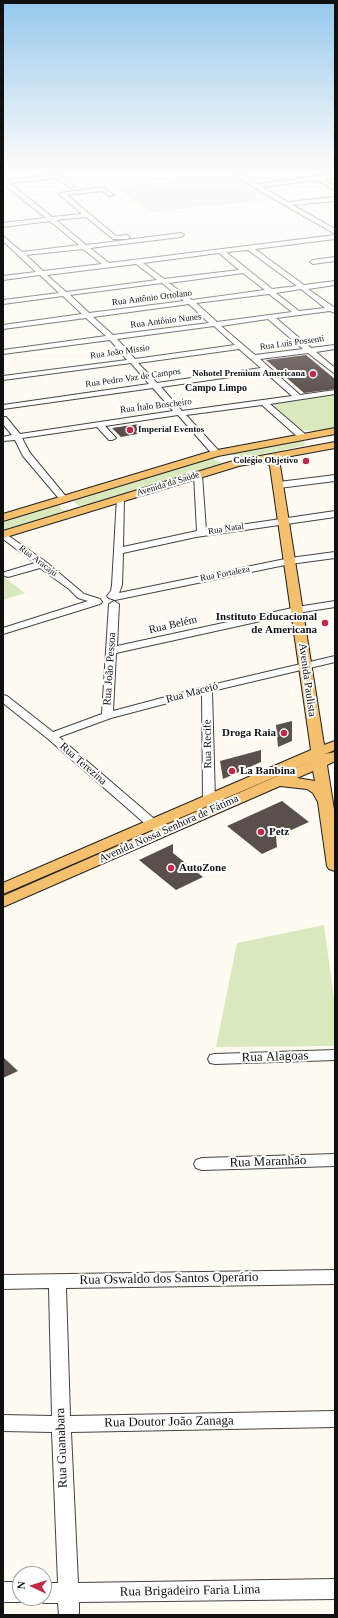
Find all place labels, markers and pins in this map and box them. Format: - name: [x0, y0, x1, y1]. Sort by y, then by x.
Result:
- place label: Nohotel Premium Americana: [192, 369, 305, 379]
- marker: Nohotel Premium Americana: [308, 369, 318, 379]
- marker: Imperial Eventos: [125, 425, 135, 435]
- place label: Imperial Eventos: [138, 425, 204, 435]
- place label: Colégio Objetivo: [233, 456, 298, 466]
- marker: Colégio Objetivo: [301, 456, 311, 466]
- place label: Instituto Educacional de Americana: [216, 610, 317, 636]
- marker: Instituto Educacional de Americana: [320, 618, 330, 628]
- place label: Droga Raia: [222, 726, 276, 740]
- marker: Droga Raia: [279, 728, 289, 738]
- place label: La Banbina: [240, 764, 295, 778]
- marker: La Banbina: [227, 766, 237, 776]
- place label: Petz: [269, 825, 289, 839]
- marker: Petz: [256, 827, 266, 837]
- place label: AutoZone: [179, 861, 226, 875]
- marker: AutoZone: [166, 863, 176, 873]

